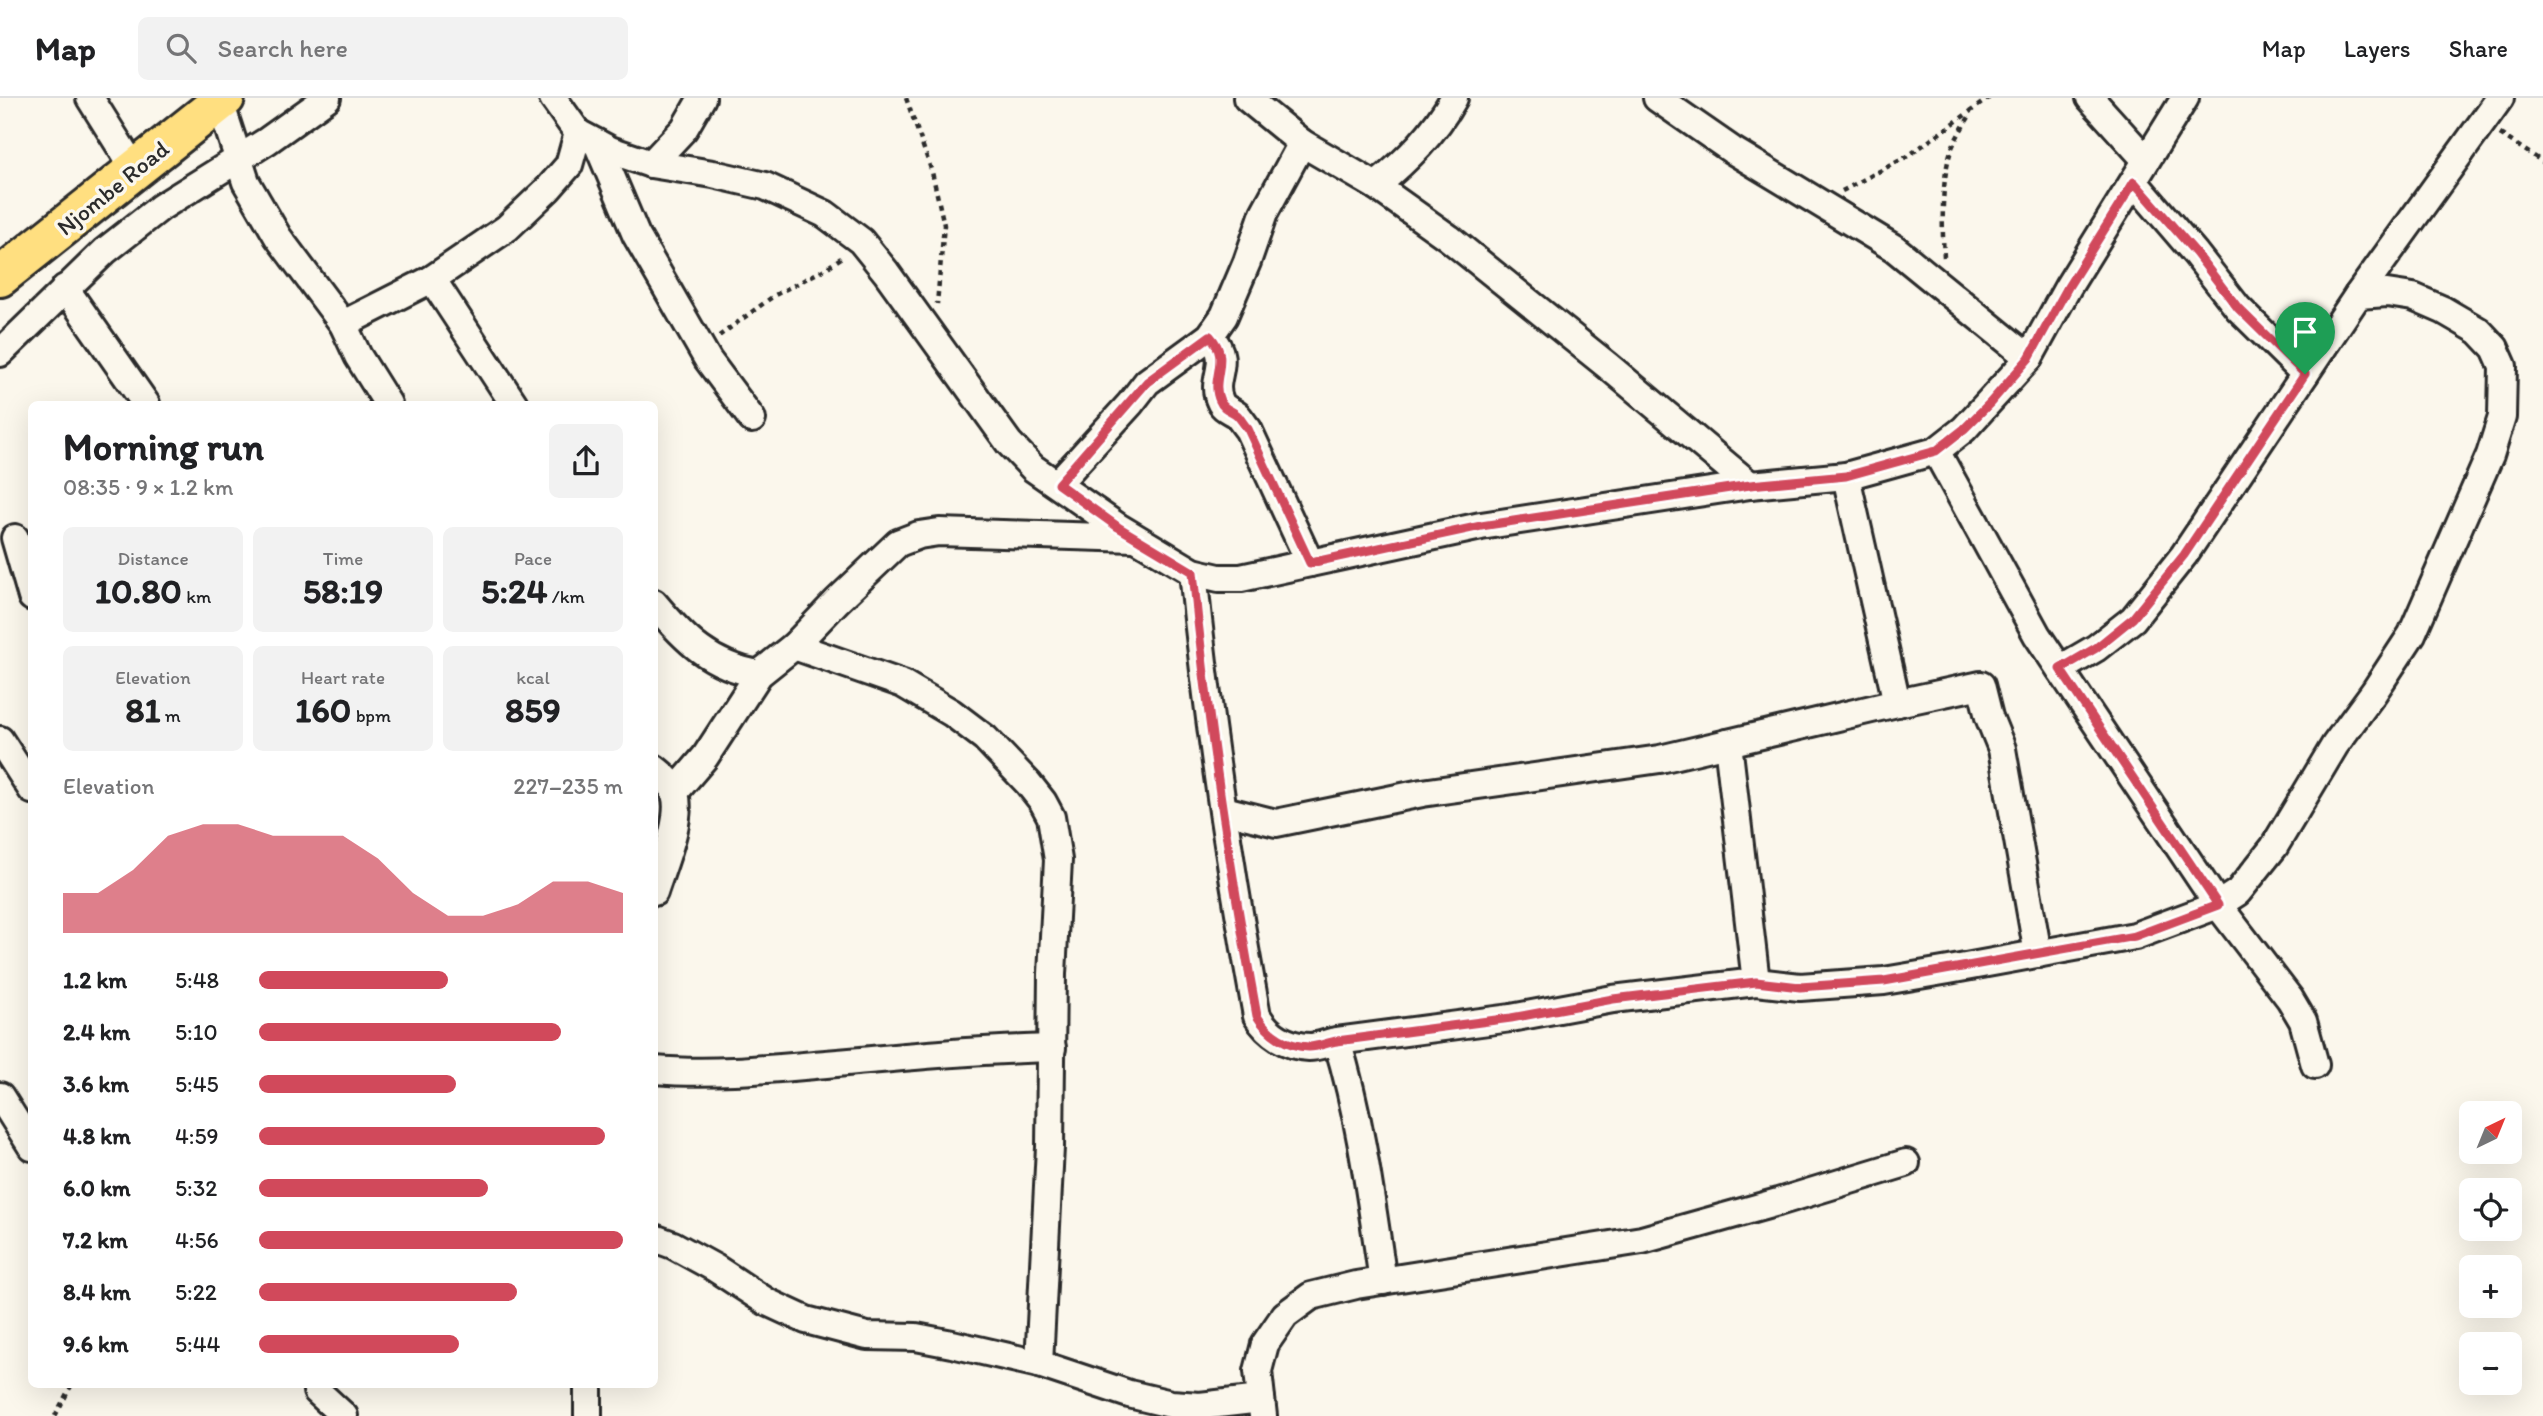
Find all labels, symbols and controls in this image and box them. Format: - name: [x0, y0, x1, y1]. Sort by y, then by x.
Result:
- search box: [138, 17, 628, 80]
- text: Map: [35, 29, 96, 68]
- icon: search: [162, 29, 200, 67]
- text: Search here: [218, 32, 348, 64]
- text: Map: [2262, 34, 2306, 63]
- text: Layers: [2344, 34, 2411, 63]
- text: Share: [2449, 34, 2508, 63]
- street label: Njombe Road: [51, 134, 174, 242]
- pin: [2275, 302, 2335, 374]
- icon: arrive: [2286, 313, 2324, 351]
- text: Morning run: [63, 424, 264, 470]
- button: share: [549, 424, 623, 498]
- text: 08:35 · 9 × 1.2 km: [63, 473, 234, 501]
- text: Distance: [117, 547, 189, 570]
- text: Time: [323, 547, 363, 570]
- text: Pace: [514, 547, 552, 570]
- text: 10.80: [95, 570, 182, 612]
- text: 58:19: [303, 570, 383, 612]
- text: 5:24: [481, 570, 548, 612]
- text: km: [182, 585, 211, 608]
- text: /km: [548, 585, 585, 608]
- text: Elevation: [115, 666, 191, 689]
- text: Heart rate: [301, 666, 385, 689]
- text: kcal: [516, 666, 550, 689]
- text: 81: [125, 689, 161, 731]
- text: 160: [295, 689, 351, 731]
- text: 859: [505, 689, 561, 731]
- text: m: [161, 704, 181, 727]
- text: bpm: [351, 704, 391, 727]
- text: Elevation: [63, 772, 154, 800]
- text: 227–235 m: [513, 772, 623, 800]
- text: 1.2 km: [63, 966, 127, 994]
- text: 5:48: [175, 966, 219, 994]
- text: 2.4 km: [63, 1018, 130, 1046]
- text: 5:10: [175, 1018, 218, 1046]
- text: 3.6 km: [63, 1070, 129, 1098]
- text: 5:45: [175, 1070, 219, 1098]
- north arrow: [2459, 1101, 2522, 1164]
- map controls: [2459, 1101, 2522, 1395]
- text: 4.8 km: [63, 1122, 131, 1150]
- text: 4:59: [175, 1122, 219, 1150]
- text: 6.0 km: [63, 1174, 131, 1202]
- text: 5:32: [175, 1174, 217, 1202]
- button: locate: [2459, 1178, 2522, 1241]
- text: 7.2 km: [63, 1226, 128, 1254]
- text: 4:56: [175, 1226, 219, 1254]
- button: +: [2459, 1255, 2522, 1318]
- text: 8.4 km: [63, 1278, 131, 1306]
- text: 5:22: [175, 1278, 217, 1306]
- text: 9.6 km: [63, 1330, 128, 1358]
- text: 5:44: [175, 1330, 220, 1358]
- button: −: [2459, 1332, 2522, 1395]

